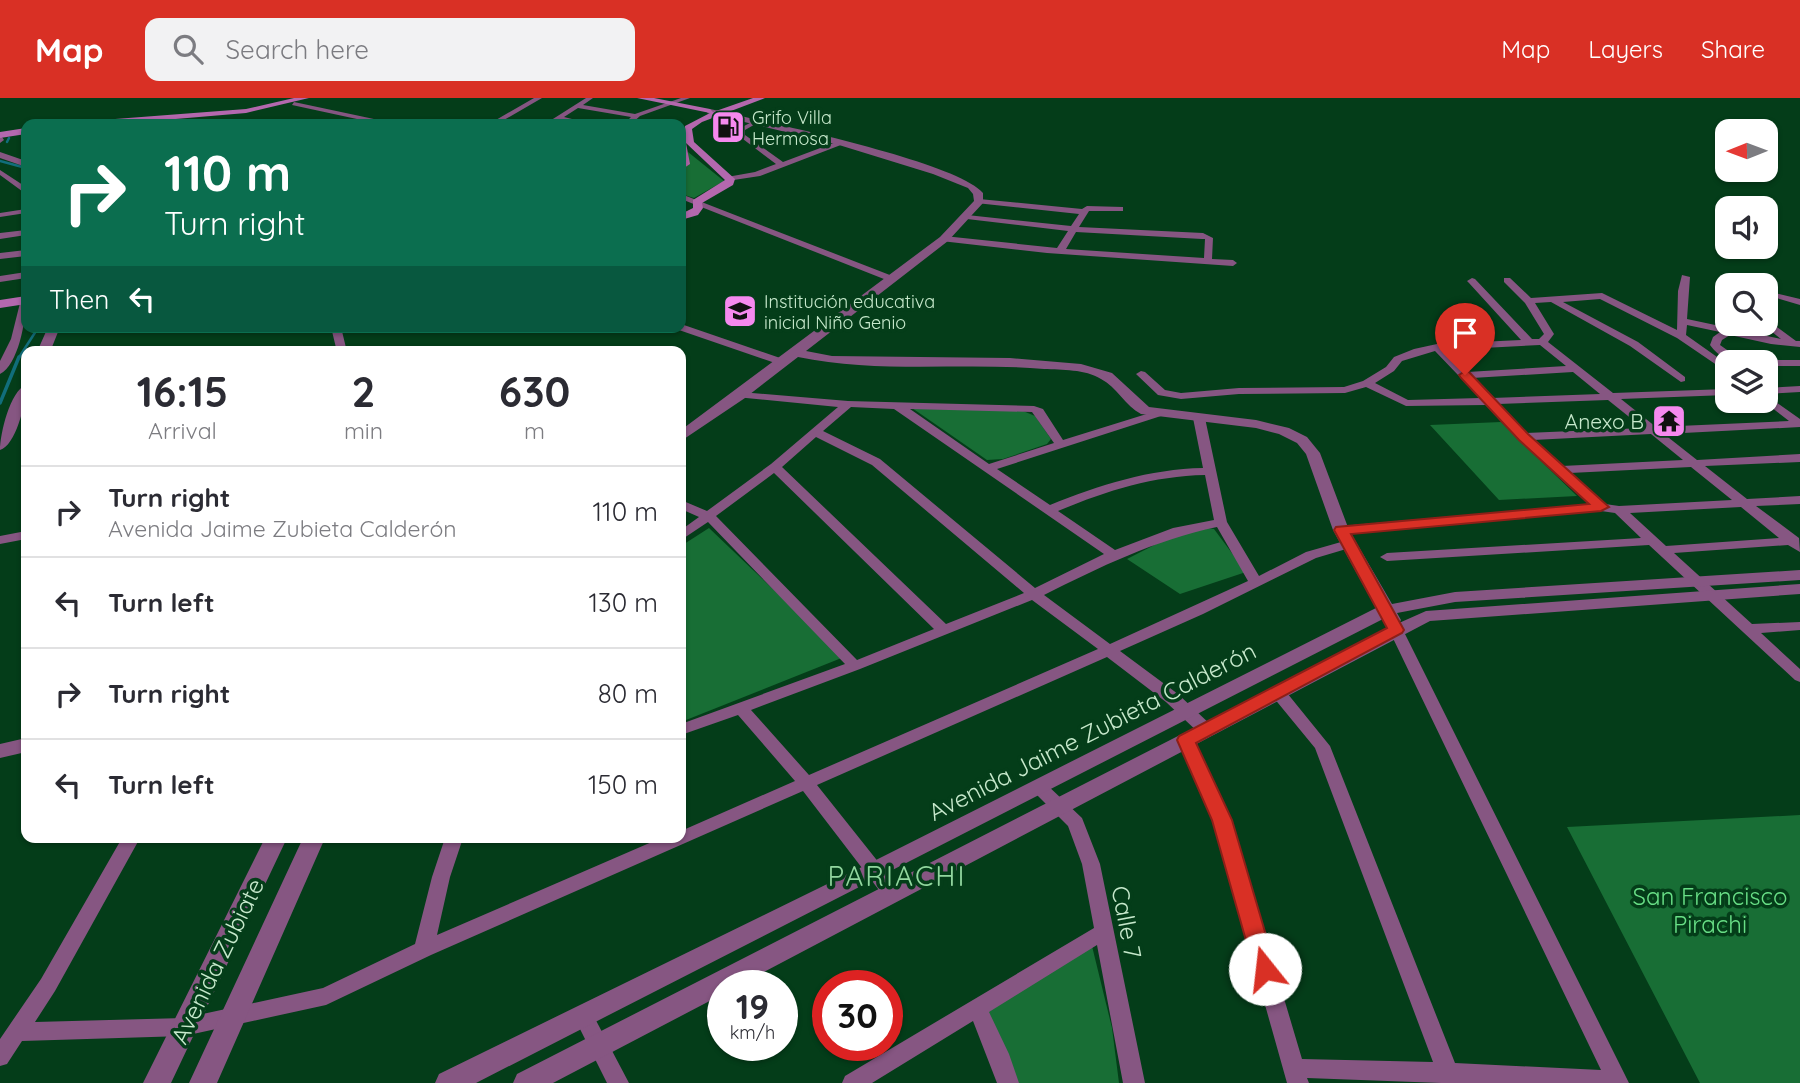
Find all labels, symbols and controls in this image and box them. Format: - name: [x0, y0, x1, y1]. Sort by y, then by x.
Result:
- search box: [145, 18, 635, 81]
- text: Map: [35, 29, 103, 70]
- icon: search: [169, 30, 207, 68]
- text: Search here: [225, 33, 369, 66]
- text: Map: [1501, 34, 1550, 64]
- text: Layers: [1588, 34, 1663, 64]
- text: Share: [1701, 34, 1765, 64]
- place label: Grifo Villa Hermosa: [752, 106, 832, 150]
- fuel station icon: Grifo Villa Hermosa: [709, 108, 747, 146]
- north arrow: [1715, 119, 1778, 182]
- map controls: [1715, 119, 1778, 413]
- text: 110 m: [164, 142, 291, 203]
- icon: right: [49, 147, 140, 238]
- button: sound: [1715, 196, 1778, 259]
- text: Turn right: [164, 203, 305, 243]
- button: search: [1715, 273, 1778, 336]
- icon: left: [123, 280, 161, 318]
- text: Then: [49, 283, 109, 316]
- place label: Institución educativa inicial Niño Genio: [764, 290, 935, 334]
- school or university icon: Institución educativa inicial Niño Genio: [721, 292, 759, 330]
- pin: [1435, 303, 1495, 375]
- icon: arrive: [1446, 314, 1484, 352]
- button: layers: [1715, 350, 1778, 413]
- text: 16:15: [137, 365, 228, 418]
- text: 2: [352, 365, 375, 418]
- text: 630: [499, 365, 570, 418]
- temple icon: Anexo B: [1650, 402, 1688, 440]
- place label: Anexo B: [1565, 408, 1644, 434]
- text: Arrival: [148, 416, 217, 445]
- text: min: [344, 416, 383, 445]
- text: m: [524, 416, 545, 445]
- text: Turn right: [108, 481, 230, 514]
- icon: right: [49, 493, 87, 531]
- text: 110 m: [592, 495, 658, 528]
- text: Avenida Jaime Zubieta Calderón: [108, 514, 457, 543]
- icon: left: [49, 584, 87, 622]
- text: Turn left: [108, 586, 215, 619]
- text: 130 m: [588, 586, 658, 619]
- street label: Avenida Jaime Zubieta Calderón: [923, 635, 1261, 827]
- icon: right: [49, 675, 87, 713]
- text: Turn right: [108, 677, 230, 710]
- text: 80 m: [598, 677, 658, 710]
- icon: left: [49, 766, 87, 804]
- text: Turn left: [108, 768, 215, 801]
- text: 150 m: [588, 768, 658, 801]
- district label: PARIACHI: [828, 858, 966, 893]
- street label: Avenida Zubiate: [164, 873, 270, 1049]
- park label: San Francisco Pirachi: [1633, 881, 1787, 939]
- street label: Calle 7: [1105, 883, 1149, 961]
- position arrow: [1228, 932, 1302, 1006]
- speed limit sign: 30: [812, 970, 903, 1061]
- text: 19: [736, 984, 769, 1028]
- text: km/h: [730, 1021, 775, 1044]

